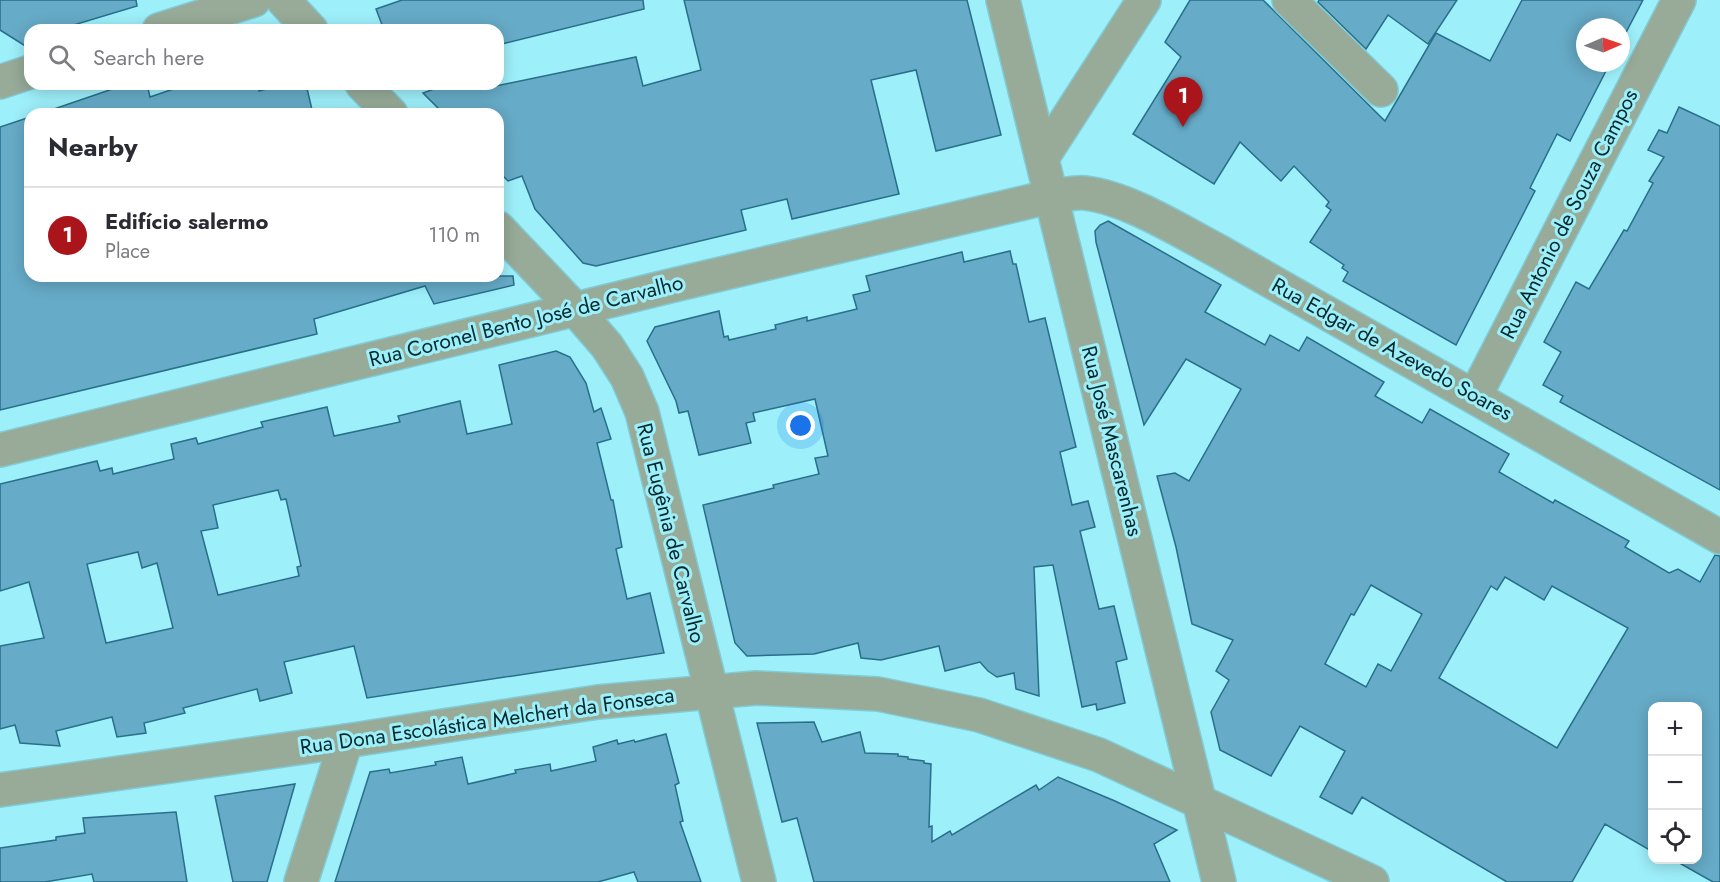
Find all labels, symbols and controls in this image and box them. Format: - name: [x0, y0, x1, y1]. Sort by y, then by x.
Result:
- north arrow: [1576, 18, 1630, 72]
- search box: [24, 24, 504, 90]
- icon: search: [45, 41, 78, 74]
- text: Search here: [93, 41, 204, 73]
- pin: 1: [1164, 78, 1202, 127]
- street label: Rua Antonio de Souza Campos: [1493, 84, 1645, 344]
- text: Nearby: [48, 128, 137, 166]
- text: Edifício salermo: [105, 205, 269, 237]
- text: 1: [62, 221, 73, 250]
- text: 110 m: [428, 221, 480, 250]
- text: Place: [105, 237, 150, 266]
- street label: Rua Coronel Bento José de Carvalho: [366, 267, 686, 375]
- street label: Rua Edgar de Azevedo Soares: [1266, 270, 1518, 428]
- street label: Rua José Mascarenhas: [1074, 343, 1150, 539]
- your location: [786, 411, 815, 440]
- street label: Rua Eugênia de Carvalho: [629, 420, 713, 646]
- street label: Rua Dona Escolástica Melchert da Fonseca: [298, 680, 676, 762]
- map controls: [1648, 702, 1702, 864]
- button: +: [1648, 702, 1702, 756]
- button: −: [1648, 756, 1702, 810]
- button: locate: [1648, 810, 1702, 864]

